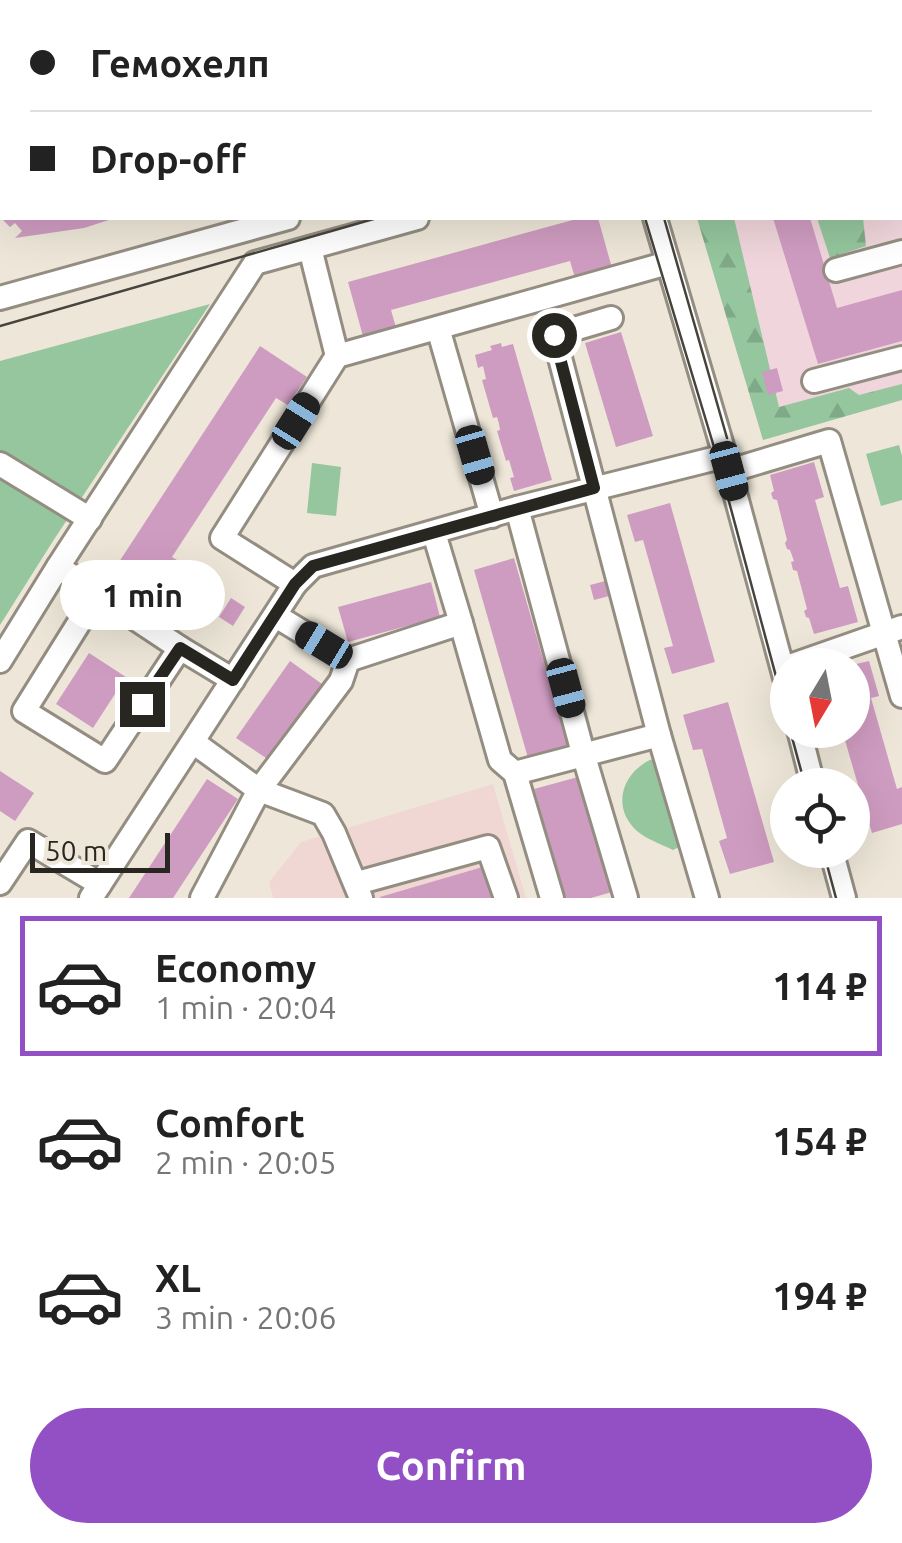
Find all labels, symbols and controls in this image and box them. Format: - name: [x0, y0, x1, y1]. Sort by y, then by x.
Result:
- text: Гемохелп: [90, 42, 270, 84]
- text: Drop-off: [90, 138, 246, 180]
- route start: [532, 313, 577, 358]
- car: [267, 388, 325, 454]
- car: [452, 422, 498, 488]
- car: [707, 438, 751, 504]
- callout: 1 min: [59, 559, 224, 629]
- text: 1 min: [102, 577, 183, 613]
- car: [291, 617, 357, 673]
- north arrow: [770, 648, 870, 748]
- map controls: [770, 648, 870, 868]
- car: [544, 655, 588, 721]
- route end: [120, 682, 165, 727]
- button: locate: [770, 768, 870, 868]
- scale bar: [30, 828, 170, 873]
- text: 50 m: [45, 835, 107, 866]
- icon: car: [35, 941, 125, 1031]
- text: Economy: [155, 947, 316, 989]
- text: 114 ₽: [772, 965, 867, 1007]
- text: 1 min · 20:04: [155, 989, 337, 1025]
- icon: car: [35, 1096, 125, 1186]
- text: Comfort: [155, 1102, 305, 1144]
- text: 154 ₽: [772, 1120, 867, 1162]
- text: 2 min · 20:05: [155, 1144, 337, 1180]
- icon: car: [35, 1251, 125, 1341]
- text: XL: [155, 1257, 201, 1299]
- text: 194 ₽: [772, 1275, 867, 1317]
- text: 3 min · 20:06: [155, 1299, 337, 1335]
- button: Confirm: [30, 1408, 872, 1523]

